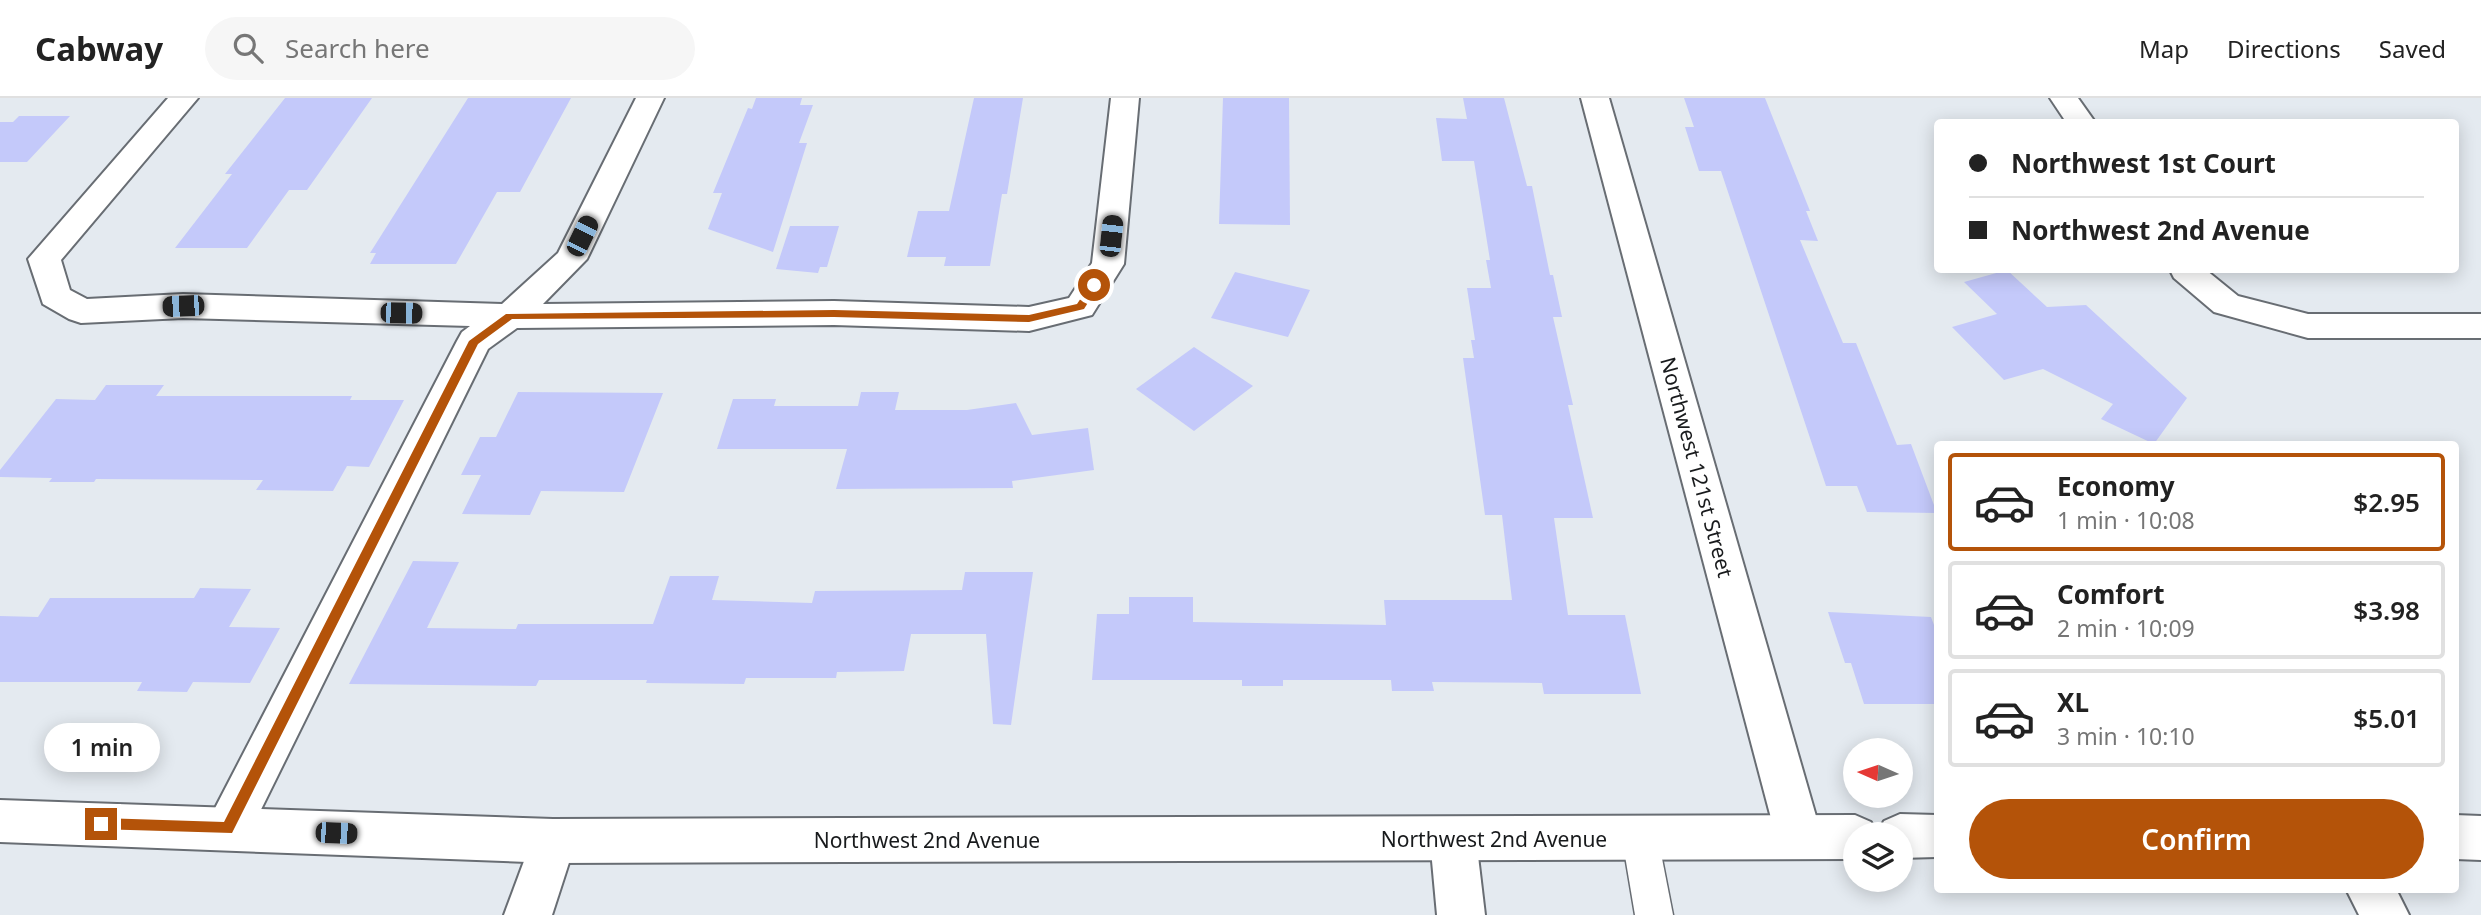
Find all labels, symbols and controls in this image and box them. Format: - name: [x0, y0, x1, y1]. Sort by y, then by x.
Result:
- search box: [205, 17, 695, 80]
- text: Cabway: [35, 26, 163, 71]
- icon: search: [229, 29, 267, 67]
- text: Search here: [285, 30, 430, 66]
- text: Map: [2139, 32, 2189, 65]
- text: Directions: [2227, 32, 2341, 65]
- text: Saved: [2379, 32, 2446, 65]
- text: Northwest 1st Court: [2011, 145, 2276, 181]
- text: Northwest 2nd Avenue: [2011, 212, 2310, 248]
- car: [564, 213, 601, 259]
- car: [1099, 214, 1124, 258]
- route start: [1078, 269, 1110, 301]
- car: [162, 295, 205, 317]
- car: [380, 302, 423, 324]
- street label: Northwest 121st Street: [1654, 354, 1740, 581]
- text: Economy: [2057, 468, 2175, 504]
- icon: car: [1973, 471, 2036, 534]
- text: $2.95: [2353, 484, 2420, 520]
- text: 1 min · 10:08: [2057, 504, 2195, 536]
- text: Comfort: [2057, 576, 2165, 612]
- icon: car: [1973, 579, 2036, 642]
- text: $3.98: [2353, 592, 2420, 628]
- text: 2 min · 10:09: [2057, 612, 2195, 644]
- text: XL: [2057, 684, 2089, 720]
- icon: car: [1973, 687, 2036, 750]
- text: $5.01: [2353, 700, 2420, 736]
- text: 3 min · 10:10: [2057, 720, 2195, 752]
- callout: 1 min: [43, 722, 159, 772]
- text: 1 min: [71, 731, 133, 763]
- north arrow: [1843, 738, 1913, 808]
- map controls: [1843, 738, 1913, 892]
- button: Confirm: [1969, 799, 2424, 879]
- route end: [85, 808, 117, 840]
- car: [315, 822, 358, 844]
- button: layers: [1843, 822, 1913, 892]
- street label: Northwest 2nd Avenue: [1381, 825, 1607, 853]
- street label: Northwest 2nd Avenue: [814, 826, 1040, 854]

